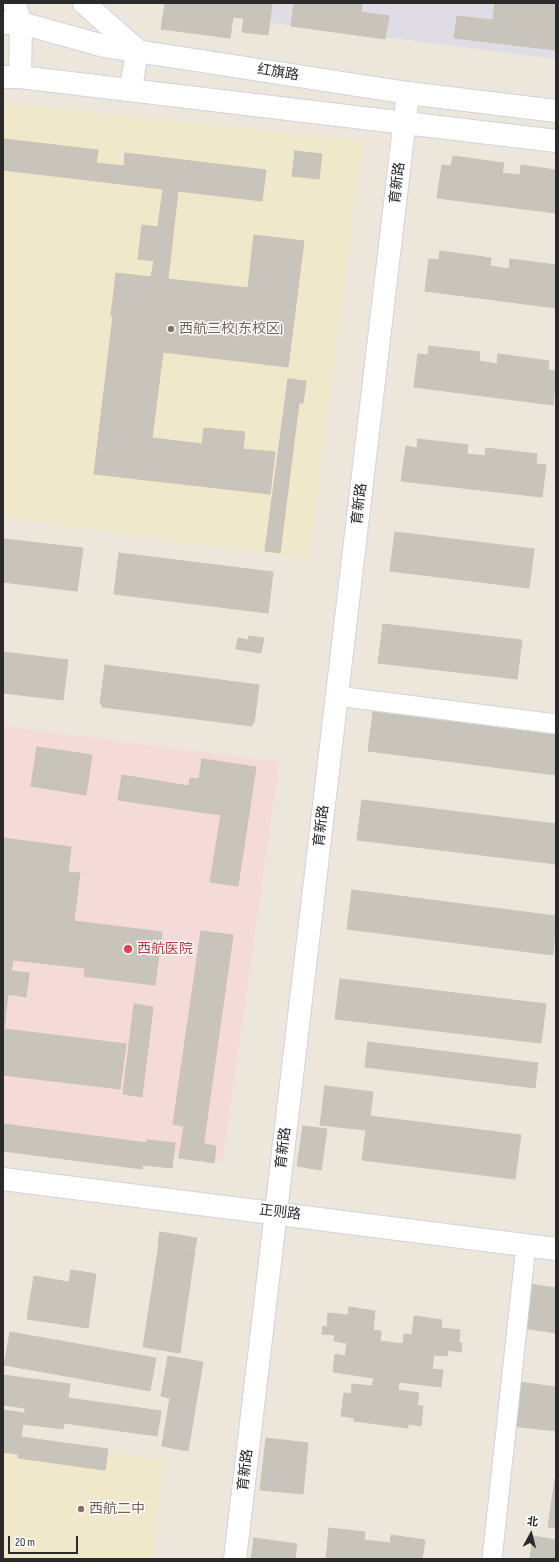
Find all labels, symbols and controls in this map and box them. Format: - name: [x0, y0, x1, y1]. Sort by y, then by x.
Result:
- street label: 红旗路: [256, 61, 300, 85]
- street label: 育新路: [387, 161, 409, 205]
- place label: 西航三校(东校区): [179, 321, 283, 337]
- marker: 西航三校(东校区): [166, 324, 176, 334]
- street label: 育新路: [349, 482, 371, 526]
- street label: 育新路: [311, 804, 333, 848]
- place label: 西航医院: [137, 941, 193, 957]
- marker: 西航医院: [122, 943, 134, 955]
- street label: 育新路: [273, 1126, 295, 1170]
- street label: 正则路: [258, 1202, 302, 1224]
- street label: 育新路: [235, 1448, 257, 1492]
- place label: 西航二中: [89, 1501, 145, 1517]
- marker: 西航二中: [76, 1504, 86, 1514]
- north arrow: [511, 1514, 551, 1554]
- text: 北: [526, 1514, 539, 1529]
- scale bar: [10, 1528, 80, 1554]
- text: 20 m: [15, 1535, 35, 1550]

